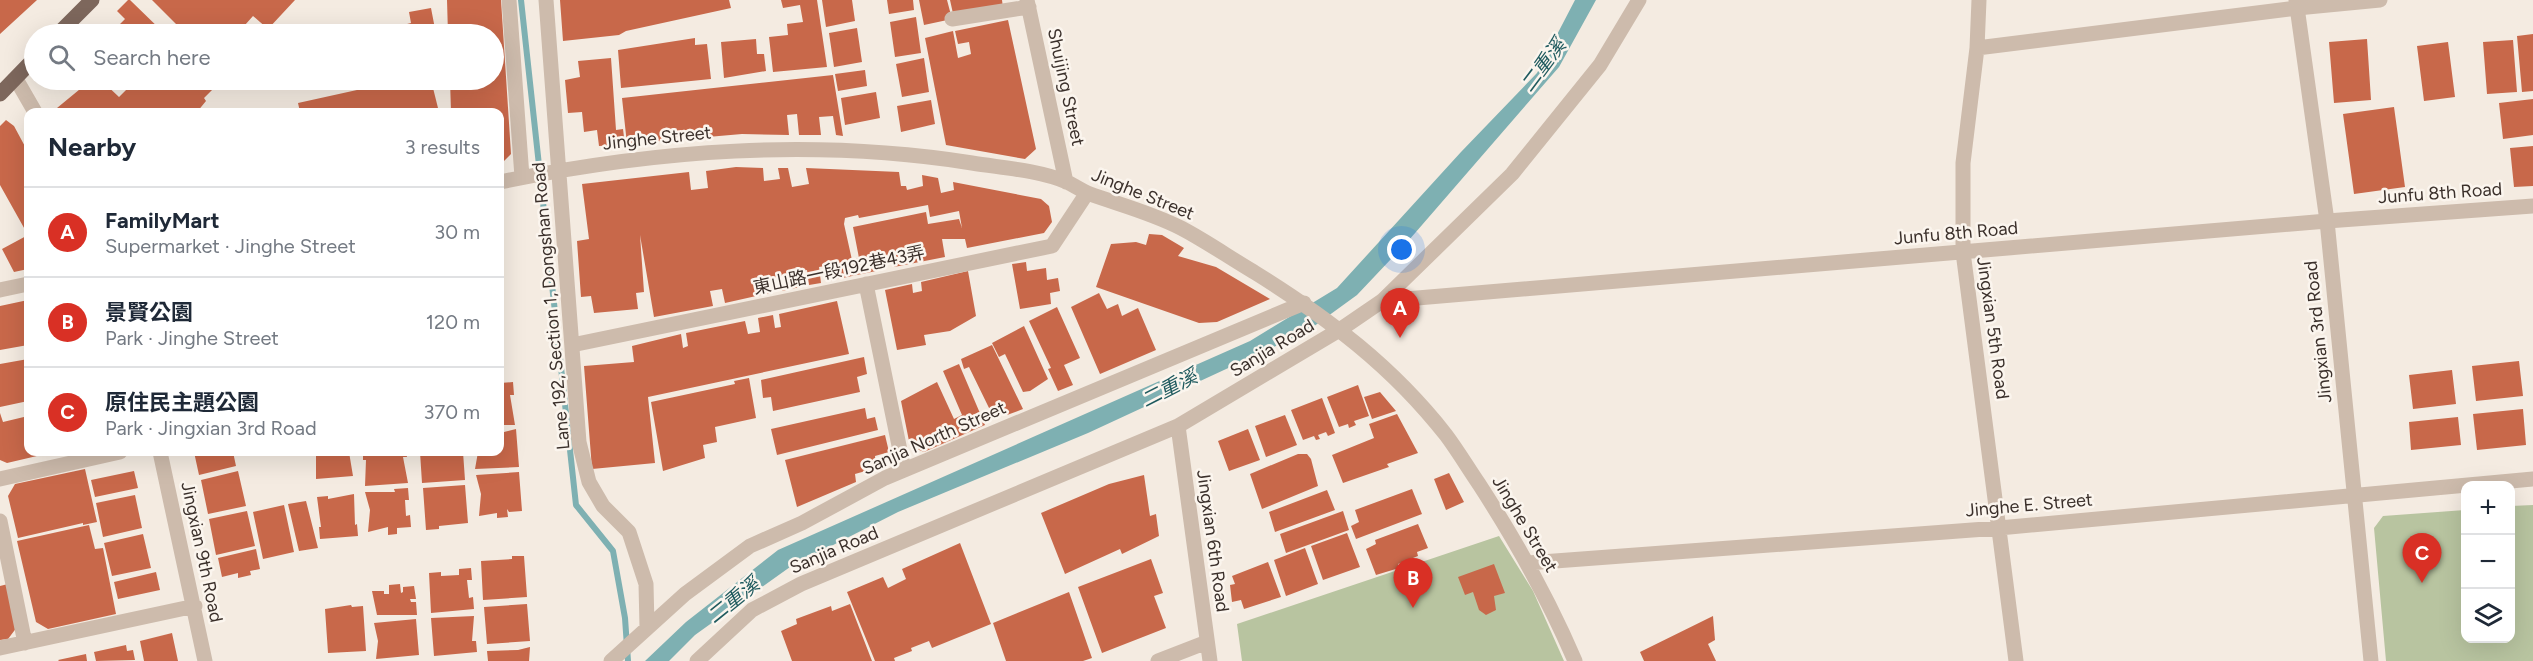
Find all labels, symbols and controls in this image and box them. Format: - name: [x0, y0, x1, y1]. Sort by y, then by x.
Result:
- search box: [24, 24, 504, 90]
- street label: Shuijing Street: [1043, 26, 1089, 148]
- water label: 二重溪: [1515, 31, 1572, 96]
- icon: search: [45, 41, 78, 74]
- text: Search here: [93, 44, 211, 71]
- street label: Jinghe Street: [602, 121, 712, 155]
- text: Nearby: [48, 131, 136, 163]
- text: 3 results: [405, 135, 480, 159]
- street label: Lane 192, Section 1, Dongshan Road: [527, 161, 575, 451]
- street label: Jinghe Street: [1088, 163, 1198, 225]
- street label: Junfu 8th Road: [2377, 178, 2503, 208]
- text: FamilyMart: [105, 207, 220, 234]
- street label: Junfu 8th Road: [1893, 217, 2019, 249]
- text: A: [60, 220, 75, 244]
- text: 30 m: [434, 220, 480, 244]
- text: Supermarket · Jinghe Street: [105, 234, 356, 258]
- your location: [1387, 235, 1416, 264]
- street label: 東山路一段192巷43弄: [751, 241, 927, 299]
- street label: Jingxian 5th Road: [1972, 255, 2014, 401]
- street label: Jingxian 3rd Road: [2300, 260, 2336, 404]
- pin: A: [1380, 288, 1420, 338]
- text: 景賢公園: [105, 299, 193, 326]
- text: B: [61, 310, 74, 334]
- text: 120 m: [426, 310, 480, 334]
- street label: Sanjia Road: [1226, 314, 1318, 382]
- text: Park · Jinghe Street: [105, 326, 279, 350]
- water label: 二重溪: [1137, 362, 1204, 412]
- text: 原住民主題公園: [105, 389, 259, 416]
- street label: Sanjia North Street: [859, 396, 1009, 480]
- text: C: [60, 400, 75, 424]
- text: 370 m: [424, 400, 480, 424]
- text: Park · Jingxian 3rd Road: [105, 416, 317, 440]
- street label: Jingxian 6th Road: [1192, 468, 1234, 614]
- street label: Jinghe Street: [1488, 472, 1563, 576]
- street label: Jingxian 9th Road: [176, 480, 228, 624]
- map controls: [2461, 481, 2515, 643]
- button: +: [2461, 481, 2515, 535]
- street label: Jinghe E. Street: [1964, 488, 2094, 522]
- street label: Sanjia Road: [786, 521, 882, 579]
- pin: C: [2402, 534, 2442, 583]
- button: −: [2461, 535, 2515, 589]
- pin: B: [1394, 558, 1432, 608]
- water label: 二重溪: [702, 570, 766, 628]
- button: layers: [2461, 589, 2515, 643]

